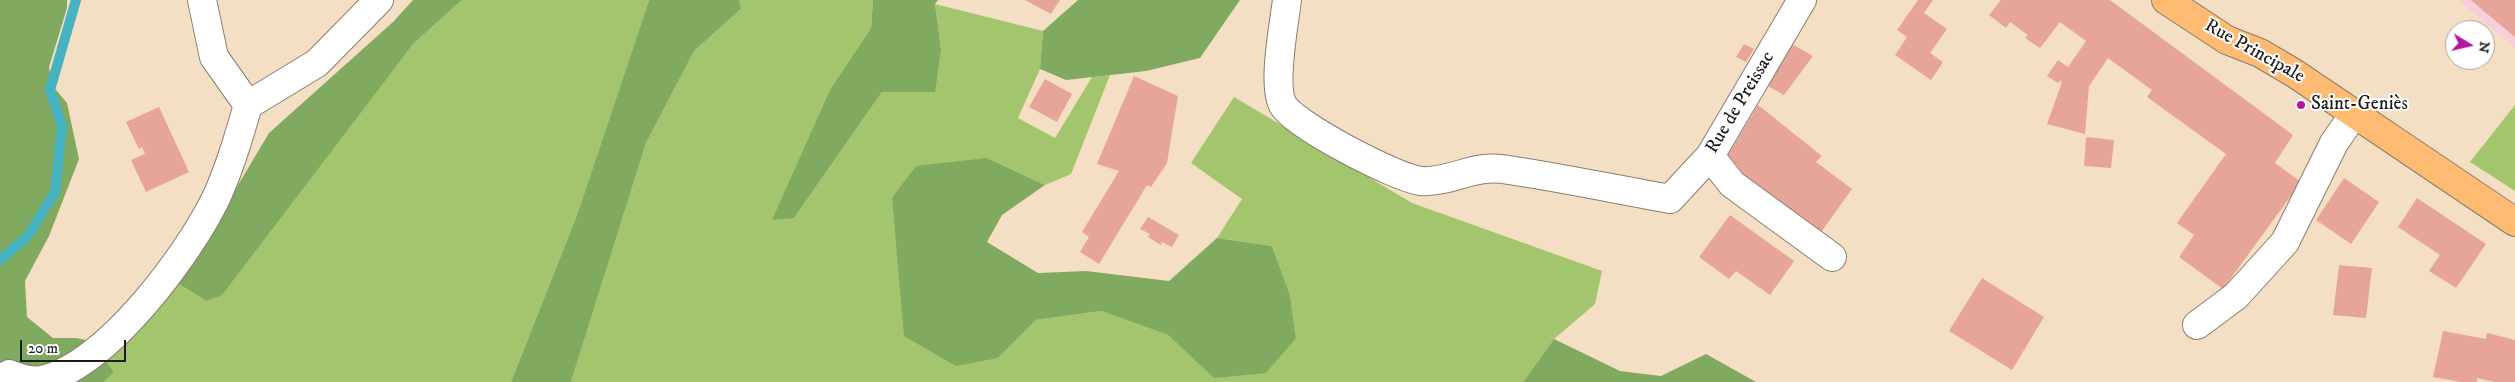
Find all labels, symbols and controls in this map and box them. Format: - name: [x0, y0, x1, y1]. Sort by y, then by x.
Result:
- street label: Rue Principale: [2200, 15, 2308, 89]
- north arrow: [2445, 20, 2495, 70]
- text: N: [2474, 40, 2494, 54]
- street label: Rue de Preissac: [1702, 48, 1780, 158]
- place label: Saint-Geniès: [2311, 94, 2408, 116]
- marker: Saint-Geniès: [2295, 99, 2307, 111]
- scale bar: [22, 330, 129, 362]
- text: 20 m: [28, 339, 58, 358]

